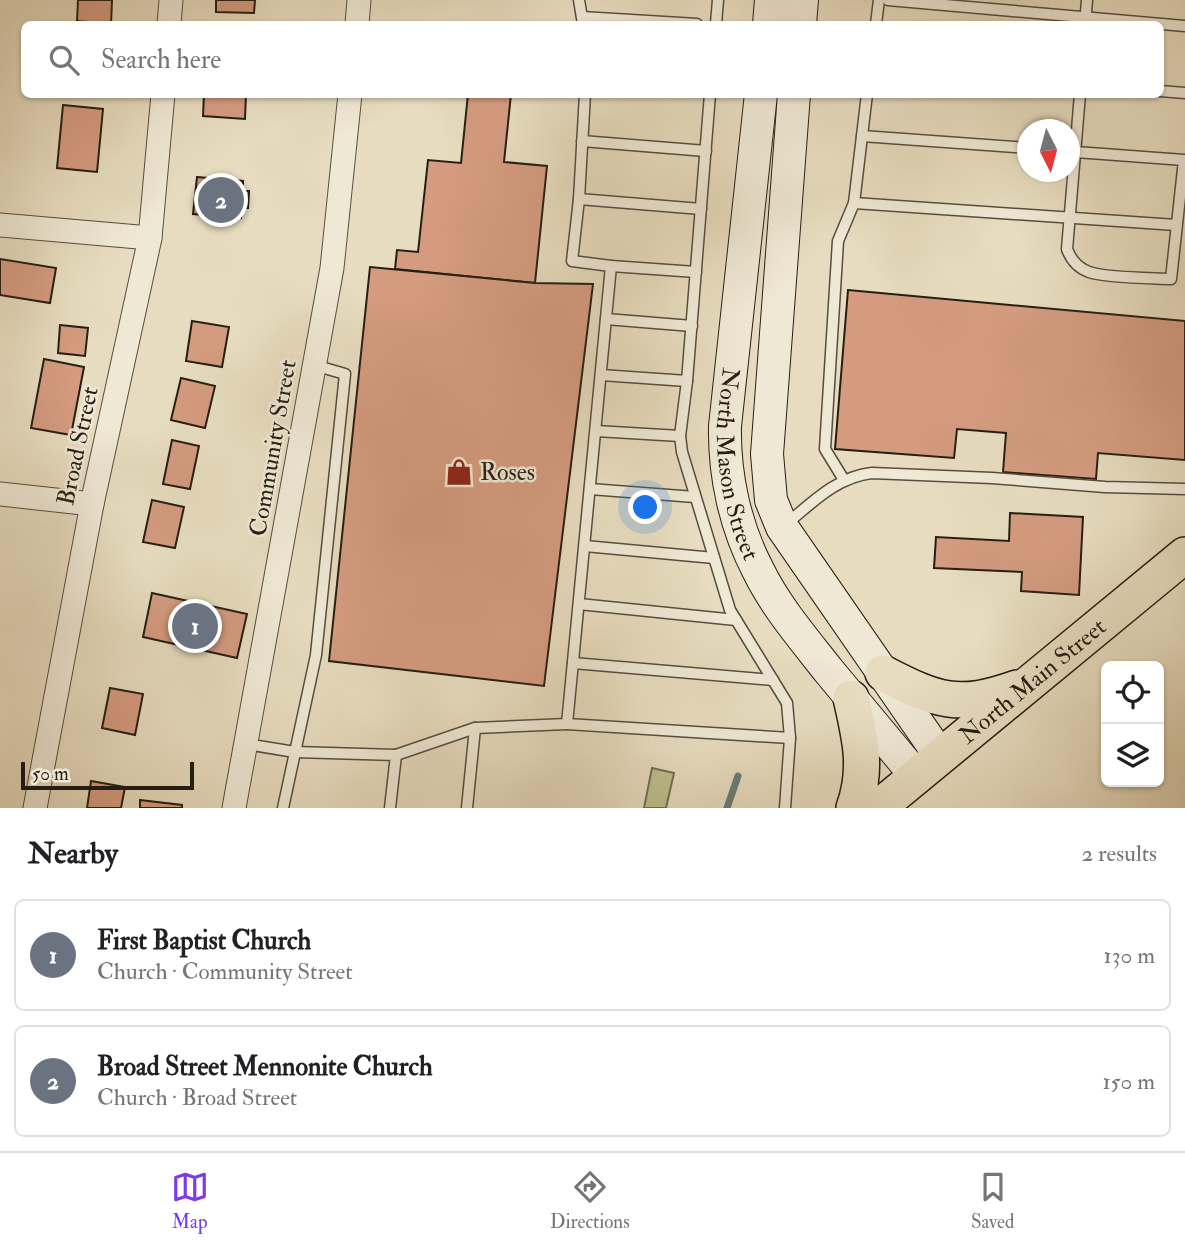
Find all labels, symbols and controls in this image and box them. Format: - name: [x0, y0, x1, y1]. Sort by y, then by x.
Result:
- search box: [21, 21, 1164, 98]
- icon: search: [45, 41, 83, 79]
- text: Search here: [101, 44, 221, 76]
- north arrow: [1017, 119, 1080, 182]
- pin: 2: [198, 174, 244, 226]
- street label: Community Street: [242, 357, 304, 539]
- street label: North Mason Street: [709, 366, 767, 565]
- street label: Broad Street: [50, 384, 106, 508]
- shop icon: Roses: [444, 457, 474, 487]
- place label: Roses: [480, 457, 535, 488]
- your location: [628, 490, 662, 524]
- pin: 1: [172, 600, 218, 652]
- street label: North Main Street: [952, 611, 1112, 750]
- map controls: [1101, 661, 1164, 787]
- button: locate: [1101, 661, 1164, 724]
- button: layers: [1101, 724, 1164, 787]
- scale bar: [21, 759, 194, 791]
- text: 50 m: [32, 762, 69, 786]
- text: Nearby: [28, 835, 118, 872]
- text: 2 results: [1082, 839, 1157, 868]
- text: First Baptist Church: [97, 925, 311, 957]
- text: 1: [49, 941, 57, 970]
- text: 130 m: [1103, 941, 1155, 970]
- text: Church · Community Street: [97, 957, 353, 986]
- text: Broad Street Mennonite Church: [97, 1051, 433, 1083]
- text: 2: [47, 1067, 59, 1096]
- text: 150 m: [1102, 1067, 1155, 1096]
- text: Church · Broad Street: [97, 1083, 297, 1112]
- tab: Map: [171, 1168, 209, 1234]
- tab: Directions: [550, 1168, 630, 1234]
- tab: Saved: [971, 1168, 1014, 1234]

